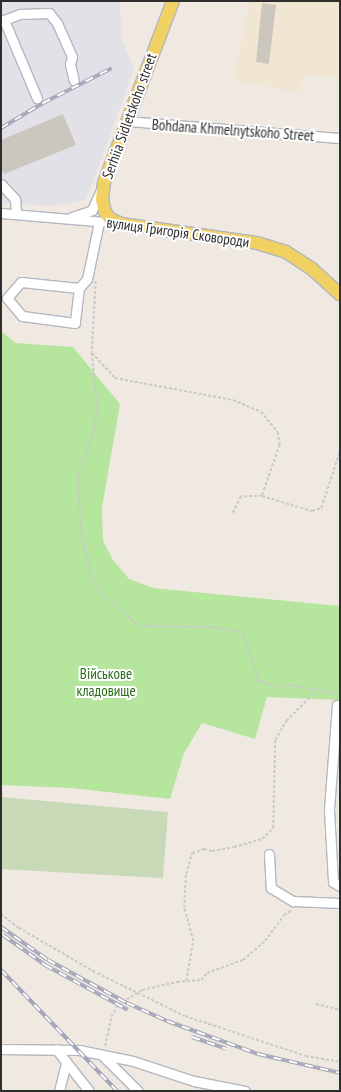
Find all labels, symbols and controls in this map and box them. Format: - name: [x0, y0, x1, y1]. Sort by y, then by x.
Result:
- street label: Serhiia Sidletskoho street: [98, 51, 160, 181]
- street label: Bohdana Khmelnytskoho Street: [151, 115, 315, 145]
- street label: вулиця Григорія Сковороди: [105, 213, 251, 251]
- park label: Військове кладовище: [76, 664, 136, 699]

